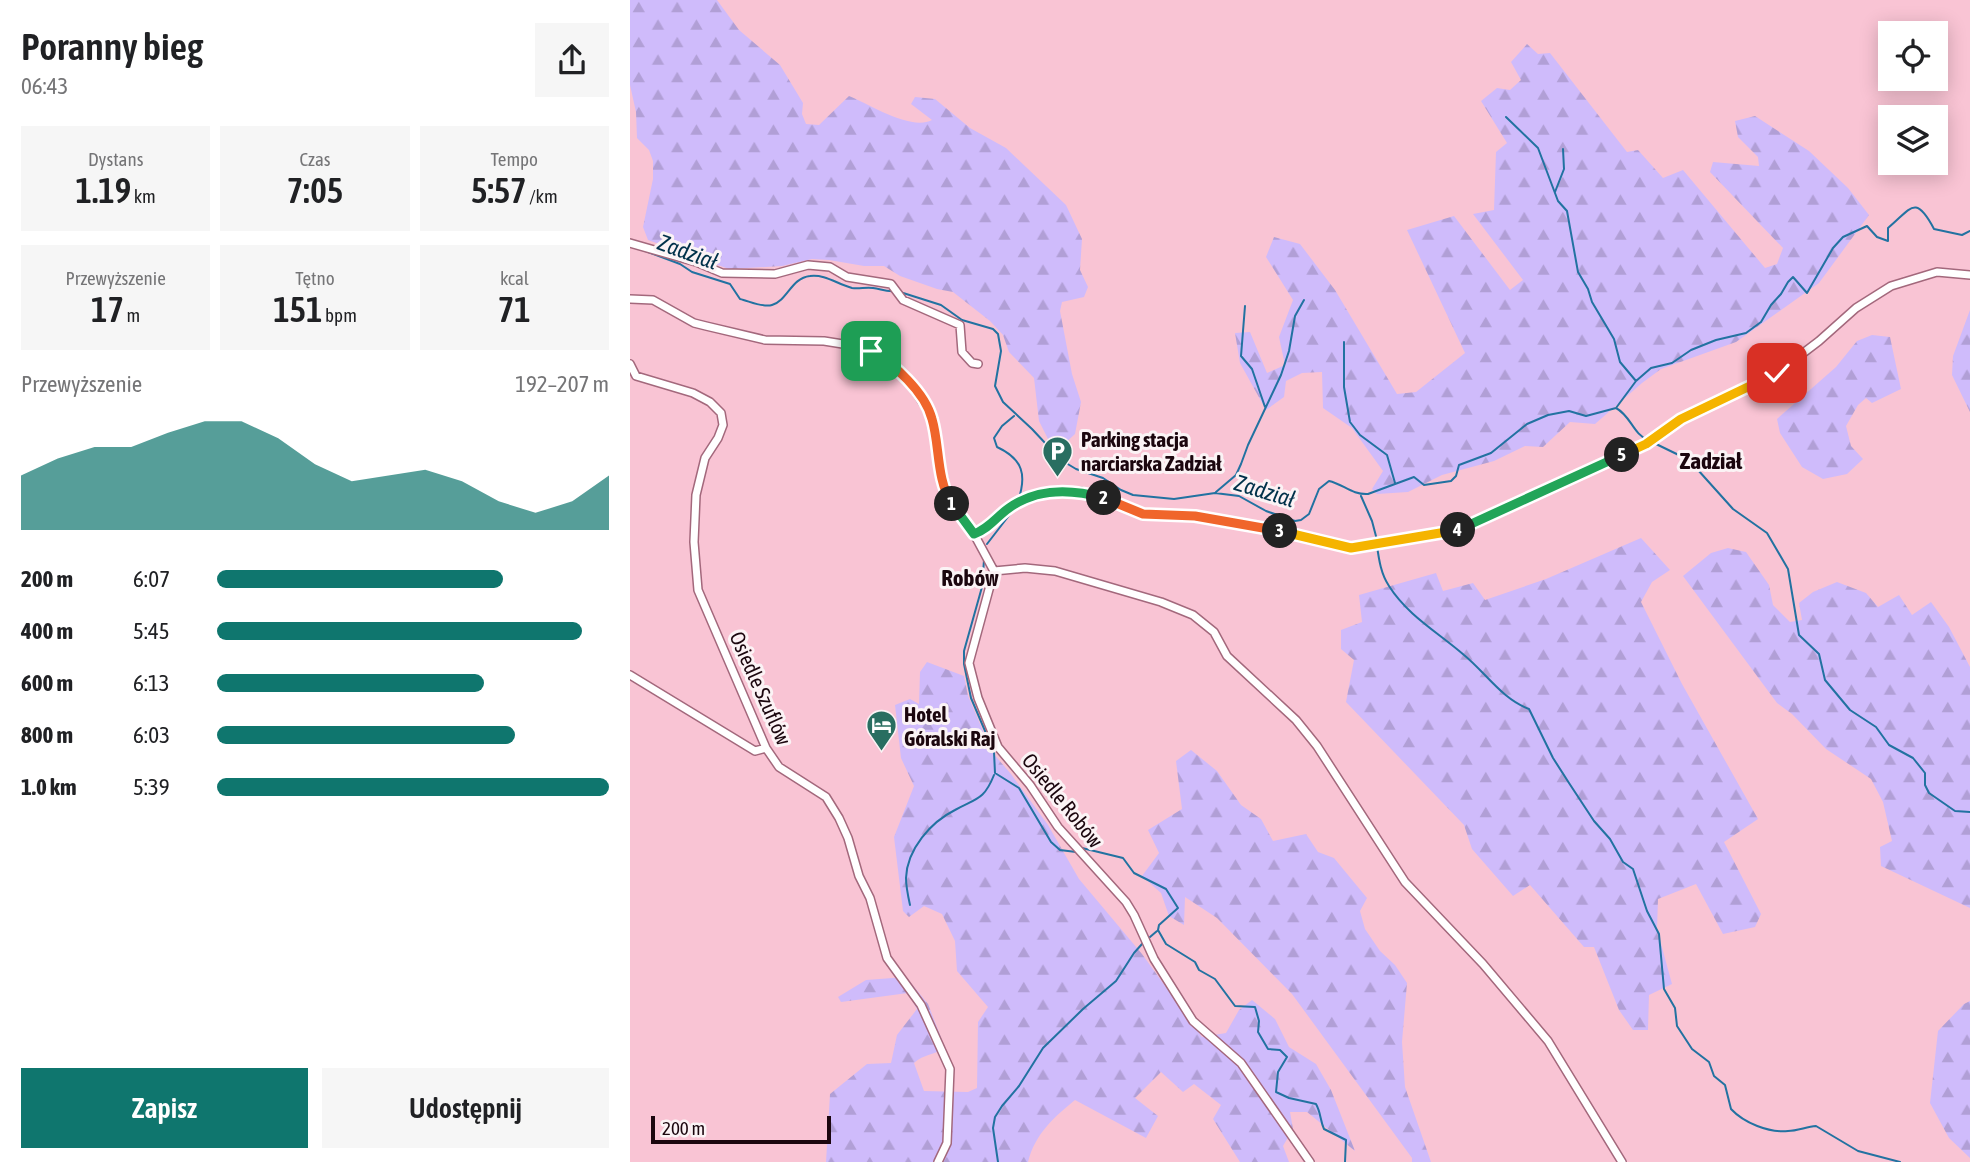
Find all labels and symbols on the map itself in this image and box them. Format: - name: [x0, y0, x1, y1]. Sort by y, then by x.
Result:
- water label: Zadział: [654, 229, 722, 275]
- pin: [841, 321, 901, 381]
- pin: [1747, 343, 1807, 403]
- place label: Parking stacja narciarska Zadział: [1081, 427, 1222, 475]
- parking icon: Parking stacja narciarska Zadział: [1041, 434, 1075, 478]
- pin: 5: [1604, 438, 1640, 472]
- district label: Zadział: [1680, 448, 1743, 474]
- water label: Zadział: [1231, 469, 1299, 513]
- pin: 2: [1086, 480, 1121, 516]
- pin: 1: [934, 486, 970, 522]
- pin: 4: [1440, 512, 1476, 548]
- pin: 3: [1262, 514, 1298, 548]
- district label: Robów: [941, 565, 999, 591]
- street label: Osiedle Szuflów: [725, 628, 797, 749]
- place label: Hotel Góralski Raj: [904, 702, 995, 750]
- hotel icon: Hotel Góralski Raj: [864, 709, 898, 753]
- street label: Osiedle Robów: [1018, 748, 1109, 852]
- scale bar: [651, 1113, 831, 1145]

